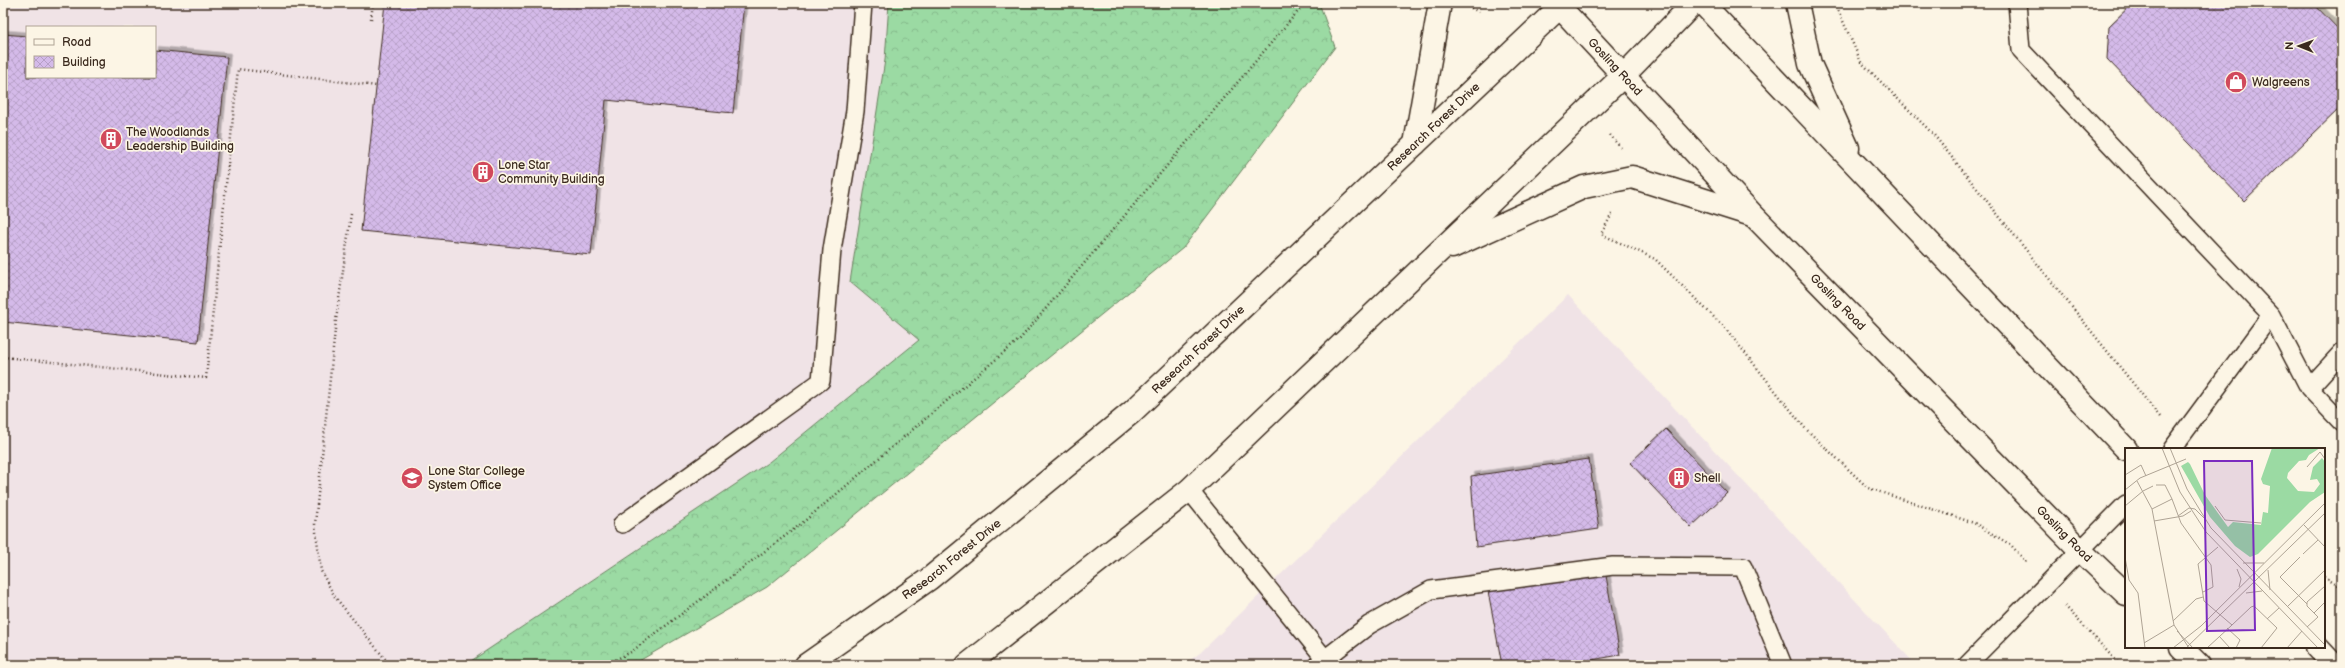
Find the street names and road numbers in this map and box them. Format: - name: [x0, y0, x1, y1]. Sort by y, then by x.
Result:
- street label: Gosling Road: [1585, 35, 1646, 99]
- street label: Research Forest Drive: [1384, 79, 1483, 174]
- street label: Gosling Road: [1807, 271, 1869, 334]
- street label: Research Forest Drive: [1149, 302, 1248, 397]
- street label: Gosling Road: [2033, 502, 2095, 565]
- street label: Research Forest Drive: [899, 515, 1004, 603]

